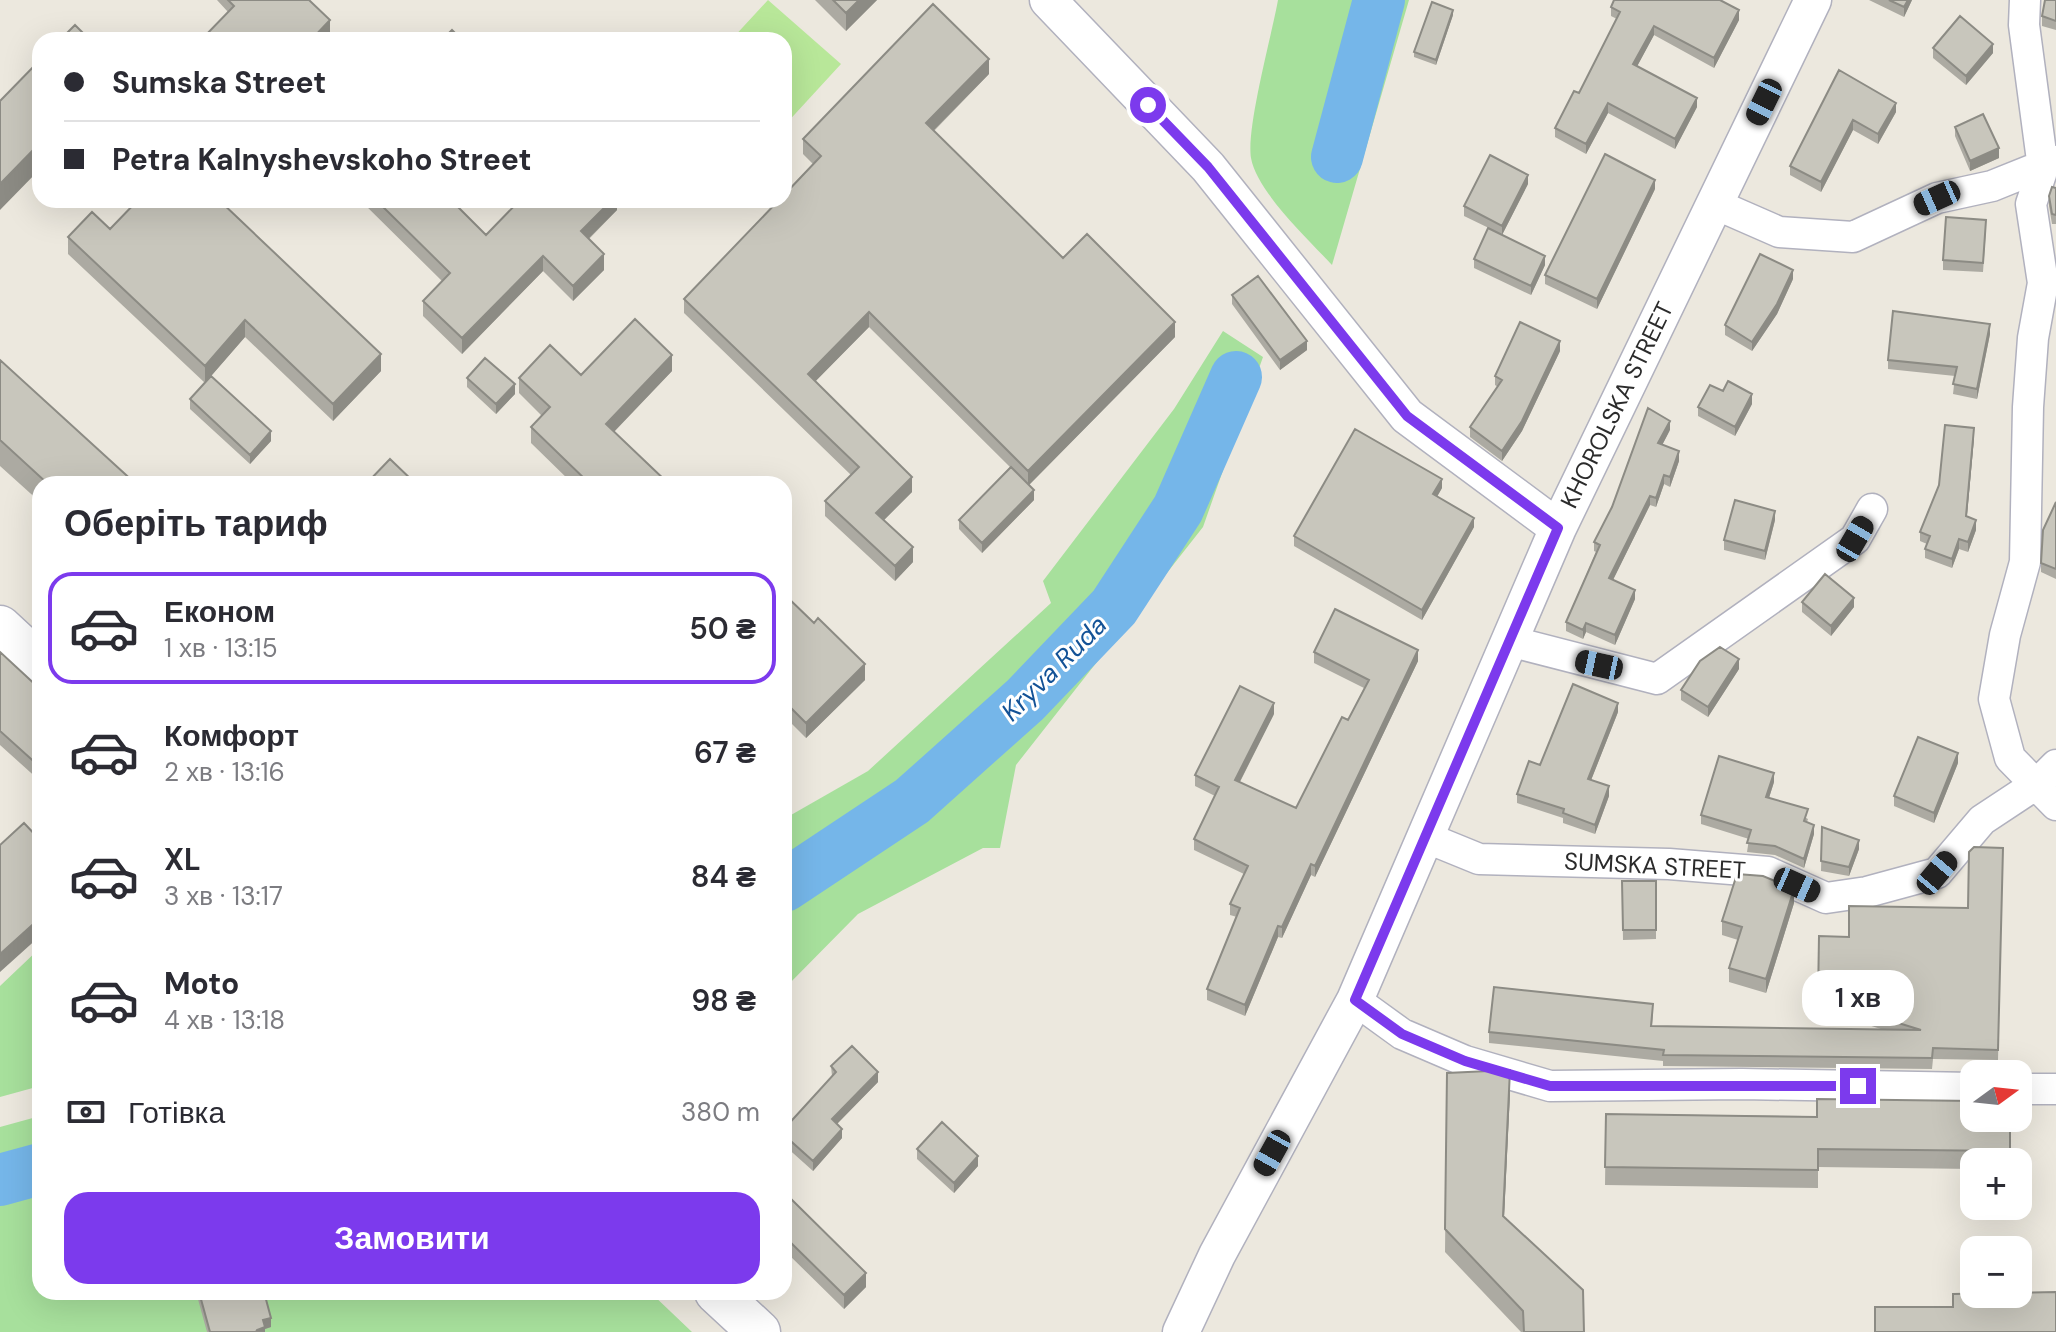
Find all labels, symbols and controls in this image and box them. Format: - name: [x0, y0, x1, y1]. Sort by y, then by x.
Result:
- text: Sumska Street: [112, 63, 326, 102]
- car: [1743, 75, 1785, 129]
- route start: [1130, 87, 1166, 123]
- text: Petra Kalnyshevskoho Street: [112, 140, 532, 179]
- car: [1910, 177, 1964, 219]
- street label: KHOROLSKA STREET: [1553, 297, 1680, 513]
- text: Оберіть тариф: [64, 500, 328, 547]
- car: [1833, 512, 1877, 566]
- icon: car: [68, 592, 140, 664]
- text: Економ: [164, 592, 275, 631]
- water label: Kryva Ruda: [994, 608, 1114, 728]
- text: 50 ₴: [689, 609, 756, 648]
- text: 1 хв · 13:15: [164, 631, 278, 665]
- car: [1573, 648, 1625, 682]
- icon: car: [68, 716, 140, 788]
- text: Комфорт: [164, 716, 299, 755]
- text: 67 ₴: [694, 733, 756, 772]
- text: 2 хв · 13:16: [164, 755, 285, 789]
- icon: car: [68, 840, 140, 912]
- text: XL: [164, 840, 201, 879]
- street label: SUMSKA STREET: [1563, 845, 1747, 886]
- car: [1912, 847, 1962, 899]
- text: 84 ₴: [691, 857, 756, 896]
- car: [1770, 864, 1824, 906]
- text: 3 хв · 13:17: [164, 879, 283, 913]
- icon: car: [68, 964, 140, 1036]
- text: Moto: [164, 964, 239, 1003]
- callout: 1 хв: [1802, 970, 1914, 1026]
- text: 98 ₴: [691, 981, 756, 1020]
- text: 1 хв: [1835, 981, 1881, 1015]
- text: 4 хв · 13:18: [164, 1003, 285, 1037]
- north arrow: [1960, 1060, 2032, 1132]
- map controls: [1960, 1060, 2032, 1308]
- route end: [1840, 1068, 1876, 1104]
- icon: cash: [64, 1090, 108, 1134]
- text: Готівка: [128, 1093, 225, 1132]
- text: 380 m: [681, 1095, 760, 1129]
- car: [1250, 1126, 1294, 1180]
- button: +: [1960, 1148, 2032, 1220]
- button: Замовити: [64, 1192, 760, 1284]
- button: −: [1960, 1236, 2032, 1308]

